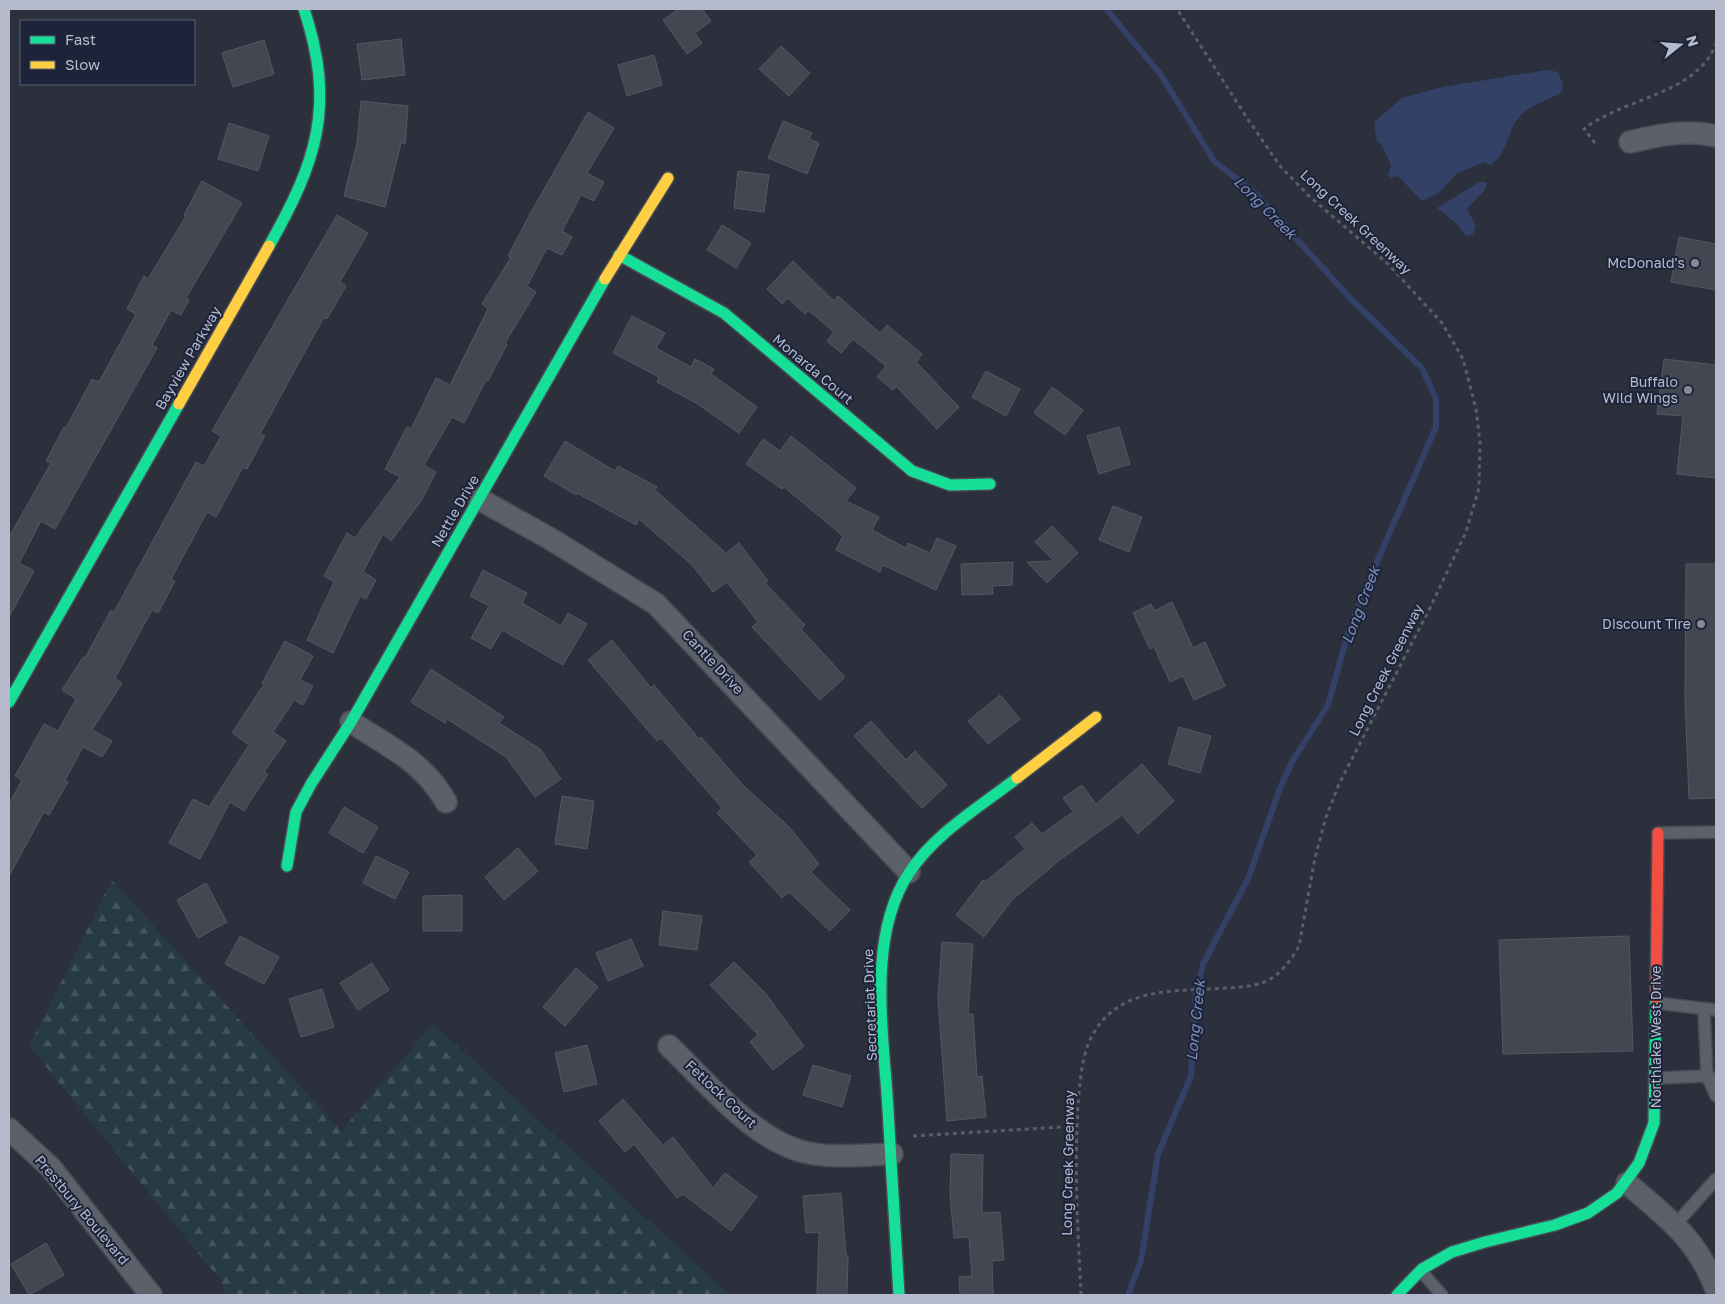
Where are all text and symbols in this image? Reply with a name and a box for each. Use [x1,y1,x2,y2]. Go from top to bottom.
legend [20,20,195,85]
north arrow [1655,20,1705,70]
text: Fast [65,30,96,48]
text: N [1683,33,1703,49]
text: Slow [65,55,100,73]
street label: Long Creek Greenway [1297,166,1416,278]
water label: Long Creek [1230,172,1302,244]
place label: McDonald's [1607,254,1685,271]
marker: McDonald's [1689,257,1701,269]
street label: Bayview Parkway [151,303,224,413]
street label: Monarda Court [770,330,857,407]
place label: Buffalo Wild Wings [1603,373,1678,406]
marker: Buffalo Wild Wings [1682,384,1694,396]
street label: Nettle Drive [427,472,482,550]
water label: Long Creek [1337,562,1385,646]
street label: Long Creek Greenway [1345,601,1426,739]
place label: Discount Tire [1602,615,1691,632]
marker: Discount Tire [1695,618,1707,630]
street label: Cantle Drive [679,626,748,697]
street label: Secretariat Drive [859,949,880,1061]
street label: Northlake West Drive [1647,966,1664,1108]
water label: Long Creek [1182,977,1209,1061]
street label: Fetlock Court [682,1056,761,1131]
street label: Long Creek Greenway [1058,1090,1077,1236]
street label: Prestbury Boulevard [32,1152,133,1268]

